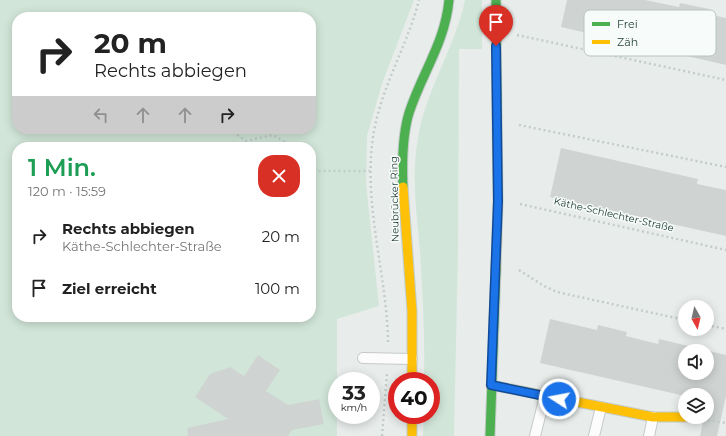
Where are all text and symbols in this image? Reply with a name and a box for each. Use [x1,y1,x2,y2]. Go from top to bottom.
pin [479,5,513,46]
legend [584,10,716,56]
icon: arrive [485,11,507,33]
text: Frei [617,17,638,31]
text: 20 m [94,26,167,60]
icon: right [28,28,80,80]
text: Zäh [617,35,638,49]
text: Rechts abbiegen [94,60,247,82]
icon: left [90,104,112,126]
icon: ahead [132,104,154,126]
icon: ahead [174,104,196,126]
icon: right [216,104,238,126]
text: 1 Min. [28,153,96,182]
button: close [258,155,300,197]
street label: Neubrücker Ring [387,156,402,242]
text: 120 m · 15:59 [28,183,106,199]
street label: Käthe-Schlechter-Straße [553,194,675,235]
text: Rechts abbiegen [62,219,195,238]
icon: right [28,225,50,247]
text: 20 m [262,227,300,246]
text: Käthe-Schlechter-Straße [62,238,222,254]
icon: arrive [28,277,50,299]
text: Ziel erreicht [62,279,157,298]
text: 100 m [255,279,300,298]
north arrow [678,300,714,336]
map controls [678,300,714,424]
button: sound [678,344,714,380]
speed limit sign: 40 [388,372,440,424]
position arrow [538,378,580,420]
text: 33 [342,381,366,405]
button: layers [678,388,714,424]
text: km/h [341,401,367,414]

